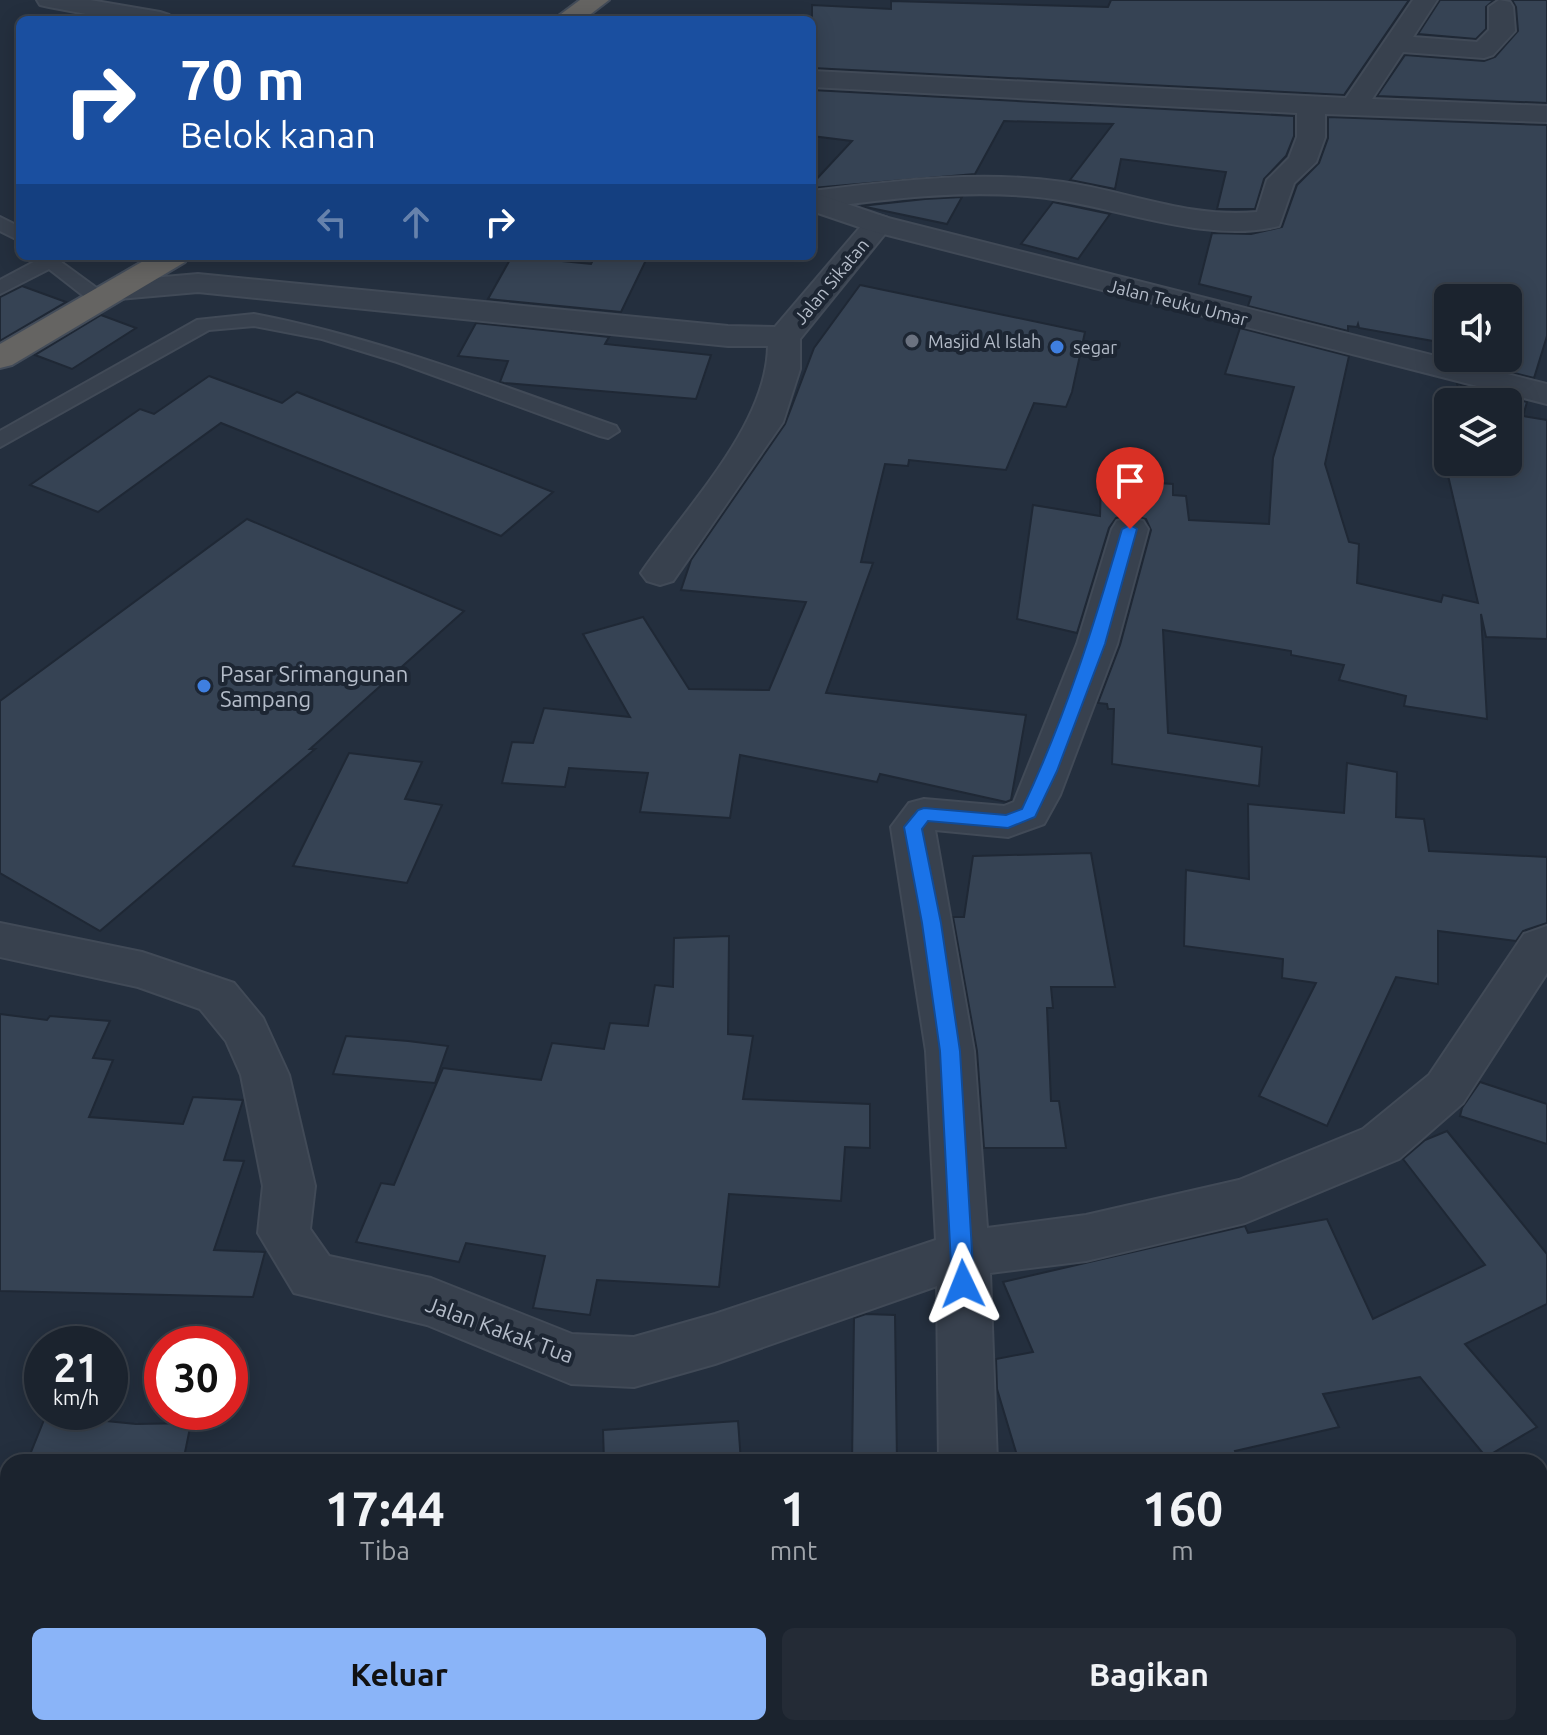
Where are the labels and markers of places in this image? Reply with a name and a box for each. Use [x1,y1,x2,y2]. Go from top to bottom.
place label: Masjid Al Islah [928,331,1041,351]
marker: Masjid Al Islah [903,332,921,350]
place label: segar [1073,337,1117,357]
marker: segar [1048,338,1066,356]
pin [1096,447,1164,529]
place label: Pasar Srimangunan Sampang [220,661,408,711]
marker: Pasar Srimangunan Sampang [195,677,213,695]

